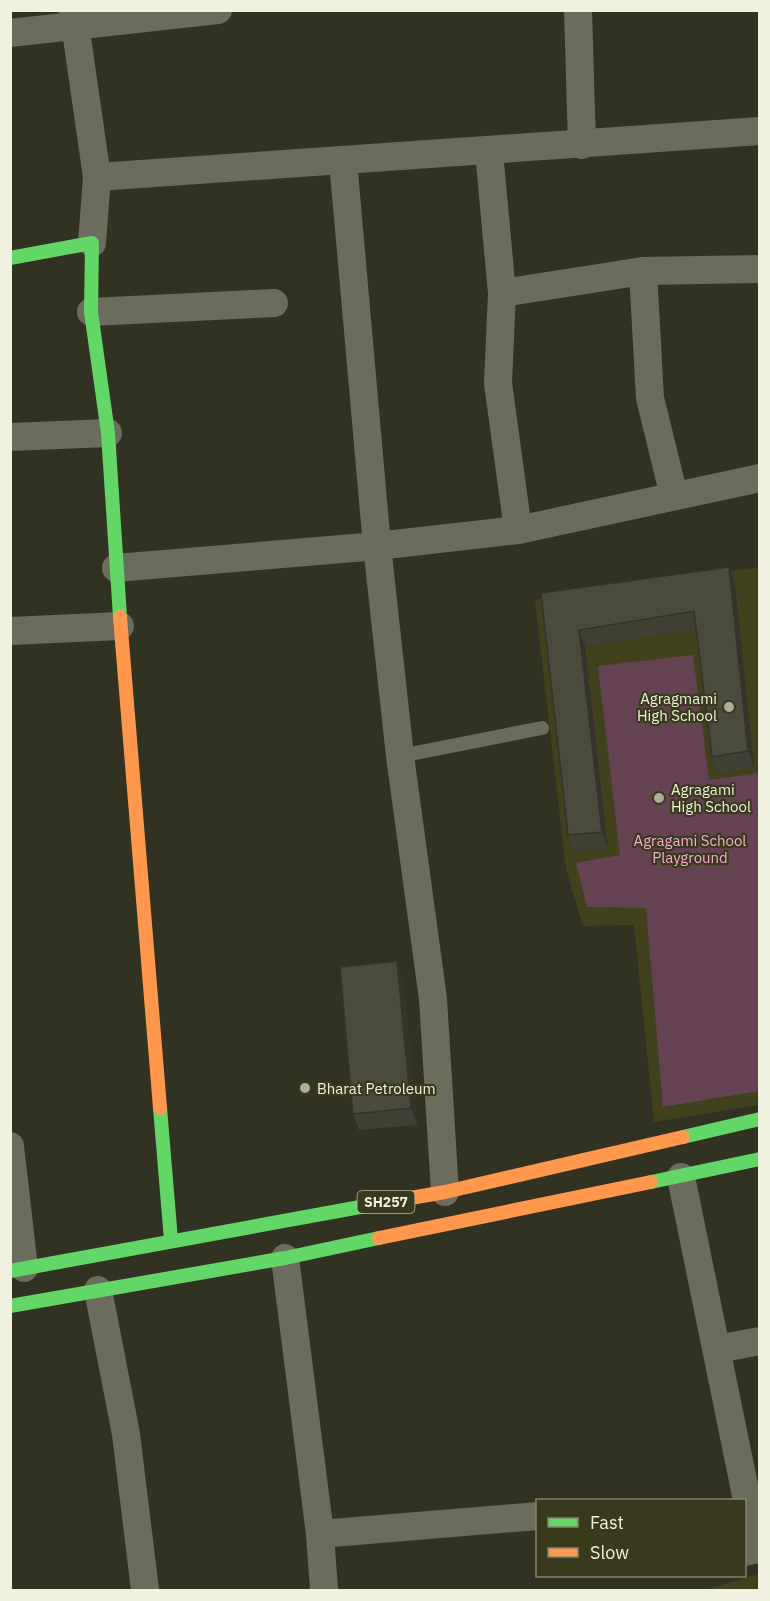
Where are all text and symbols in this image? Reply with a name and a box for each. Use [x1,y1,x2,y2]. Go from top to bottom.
place label: Agragmami High School [637,689,717,725]
marker: Agragmami High School [722,700,736,714]
place label: Agragami High School [671,780,751,816]
marker: Agragami High School [652,791,666,805]
park label: Agragami School Playground [634,831,746,867]
place label: Bharat Petroleum [317,1079,436,1098]
marker: Bharat Petroleum [298,1081,312,1095]
road number: SH257 [358,1191,414,1213]
legend [536,1499,746,1577]
text: Fast [590,1511,624,1534]
text: Slow [590,1541,629,1564]

